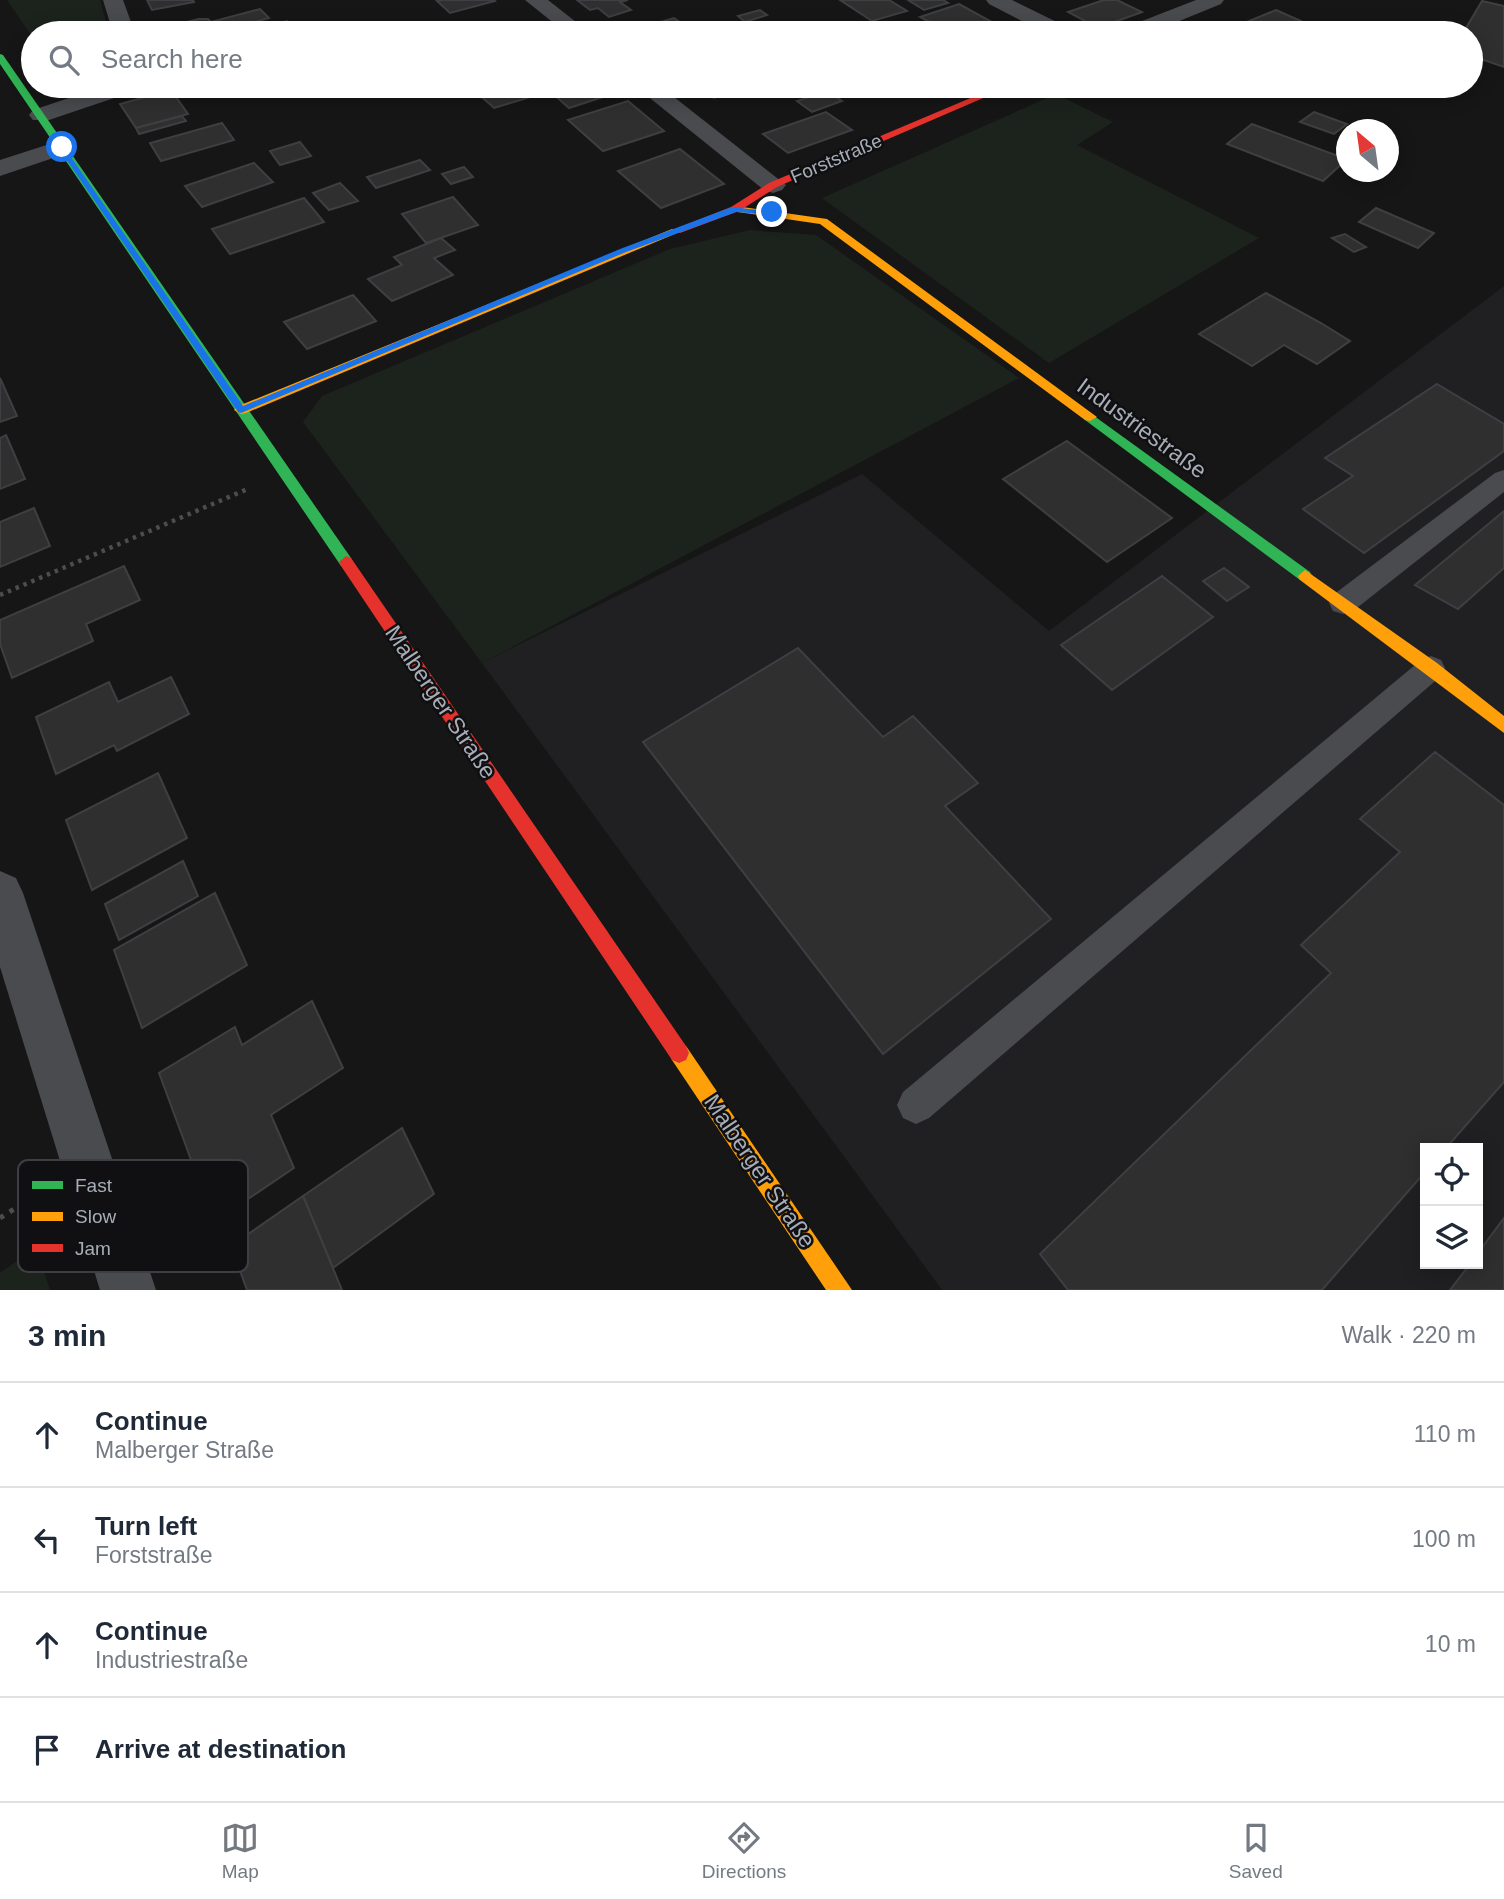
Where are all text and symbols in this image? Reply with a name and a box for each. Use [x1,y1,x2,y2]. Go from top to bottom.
search box [21,21,1483,98]
icon: search [45,41,83,79]
text: Search here [101,44,243,74]
north arrow [1336,119,1399,182]
street label: Forststraße [787,130,885,187]
route start [46,131,77,162]
route end [756,196,787,227]
street label: Industriestraße [1072,372,1212,484]
street label: Malberger Straße [380,621,502,783]
street label: Malberger Straße [699,1090,821,1252]
map controls [1420,1143,1483,1269]
button: locate [1420,1143,1483,1206]
legend [18,1160,248,1272]
text: Fast [75,1175,113,1196]
text: Slow [75,1206,116,1227]
button: layers [1420,1206,1483,1269]
text: Jam [75,1238,111,1259]
text: 3 min [28,1319,106,1352]
text: Walk · 220 m [1341,1322,1476,1348]
text: Continue [95,1406,208,1436]
icon: ahead [28,1416,66,1454]
text: 110 m [1414,1421,1476,1447]
text: Malberger Straße [95,1437,274,1463]
text: Turn left [95,1511,197,1541]
icon: left [28,1521,66,1559]
text: 100 m [1412,1526,1476,1552]
text: Forststraße [95,1542,213,1568]
text: Continue [95,1616,208,1646]
icon: ahead [28,1626,66,1664]
text: 10 m [1425,1631,1476,1657]
text: Industriestraße [95,1647,248,1673]
icon: arrive [28,1731,66,1769]
text: Arrive at destination [95,1734,346,1764]
tab: Map [221,1819,259,1883]
tab: Directions [702,1819,786,1883]
tab: Saved [1229,1819,1283,1883]

